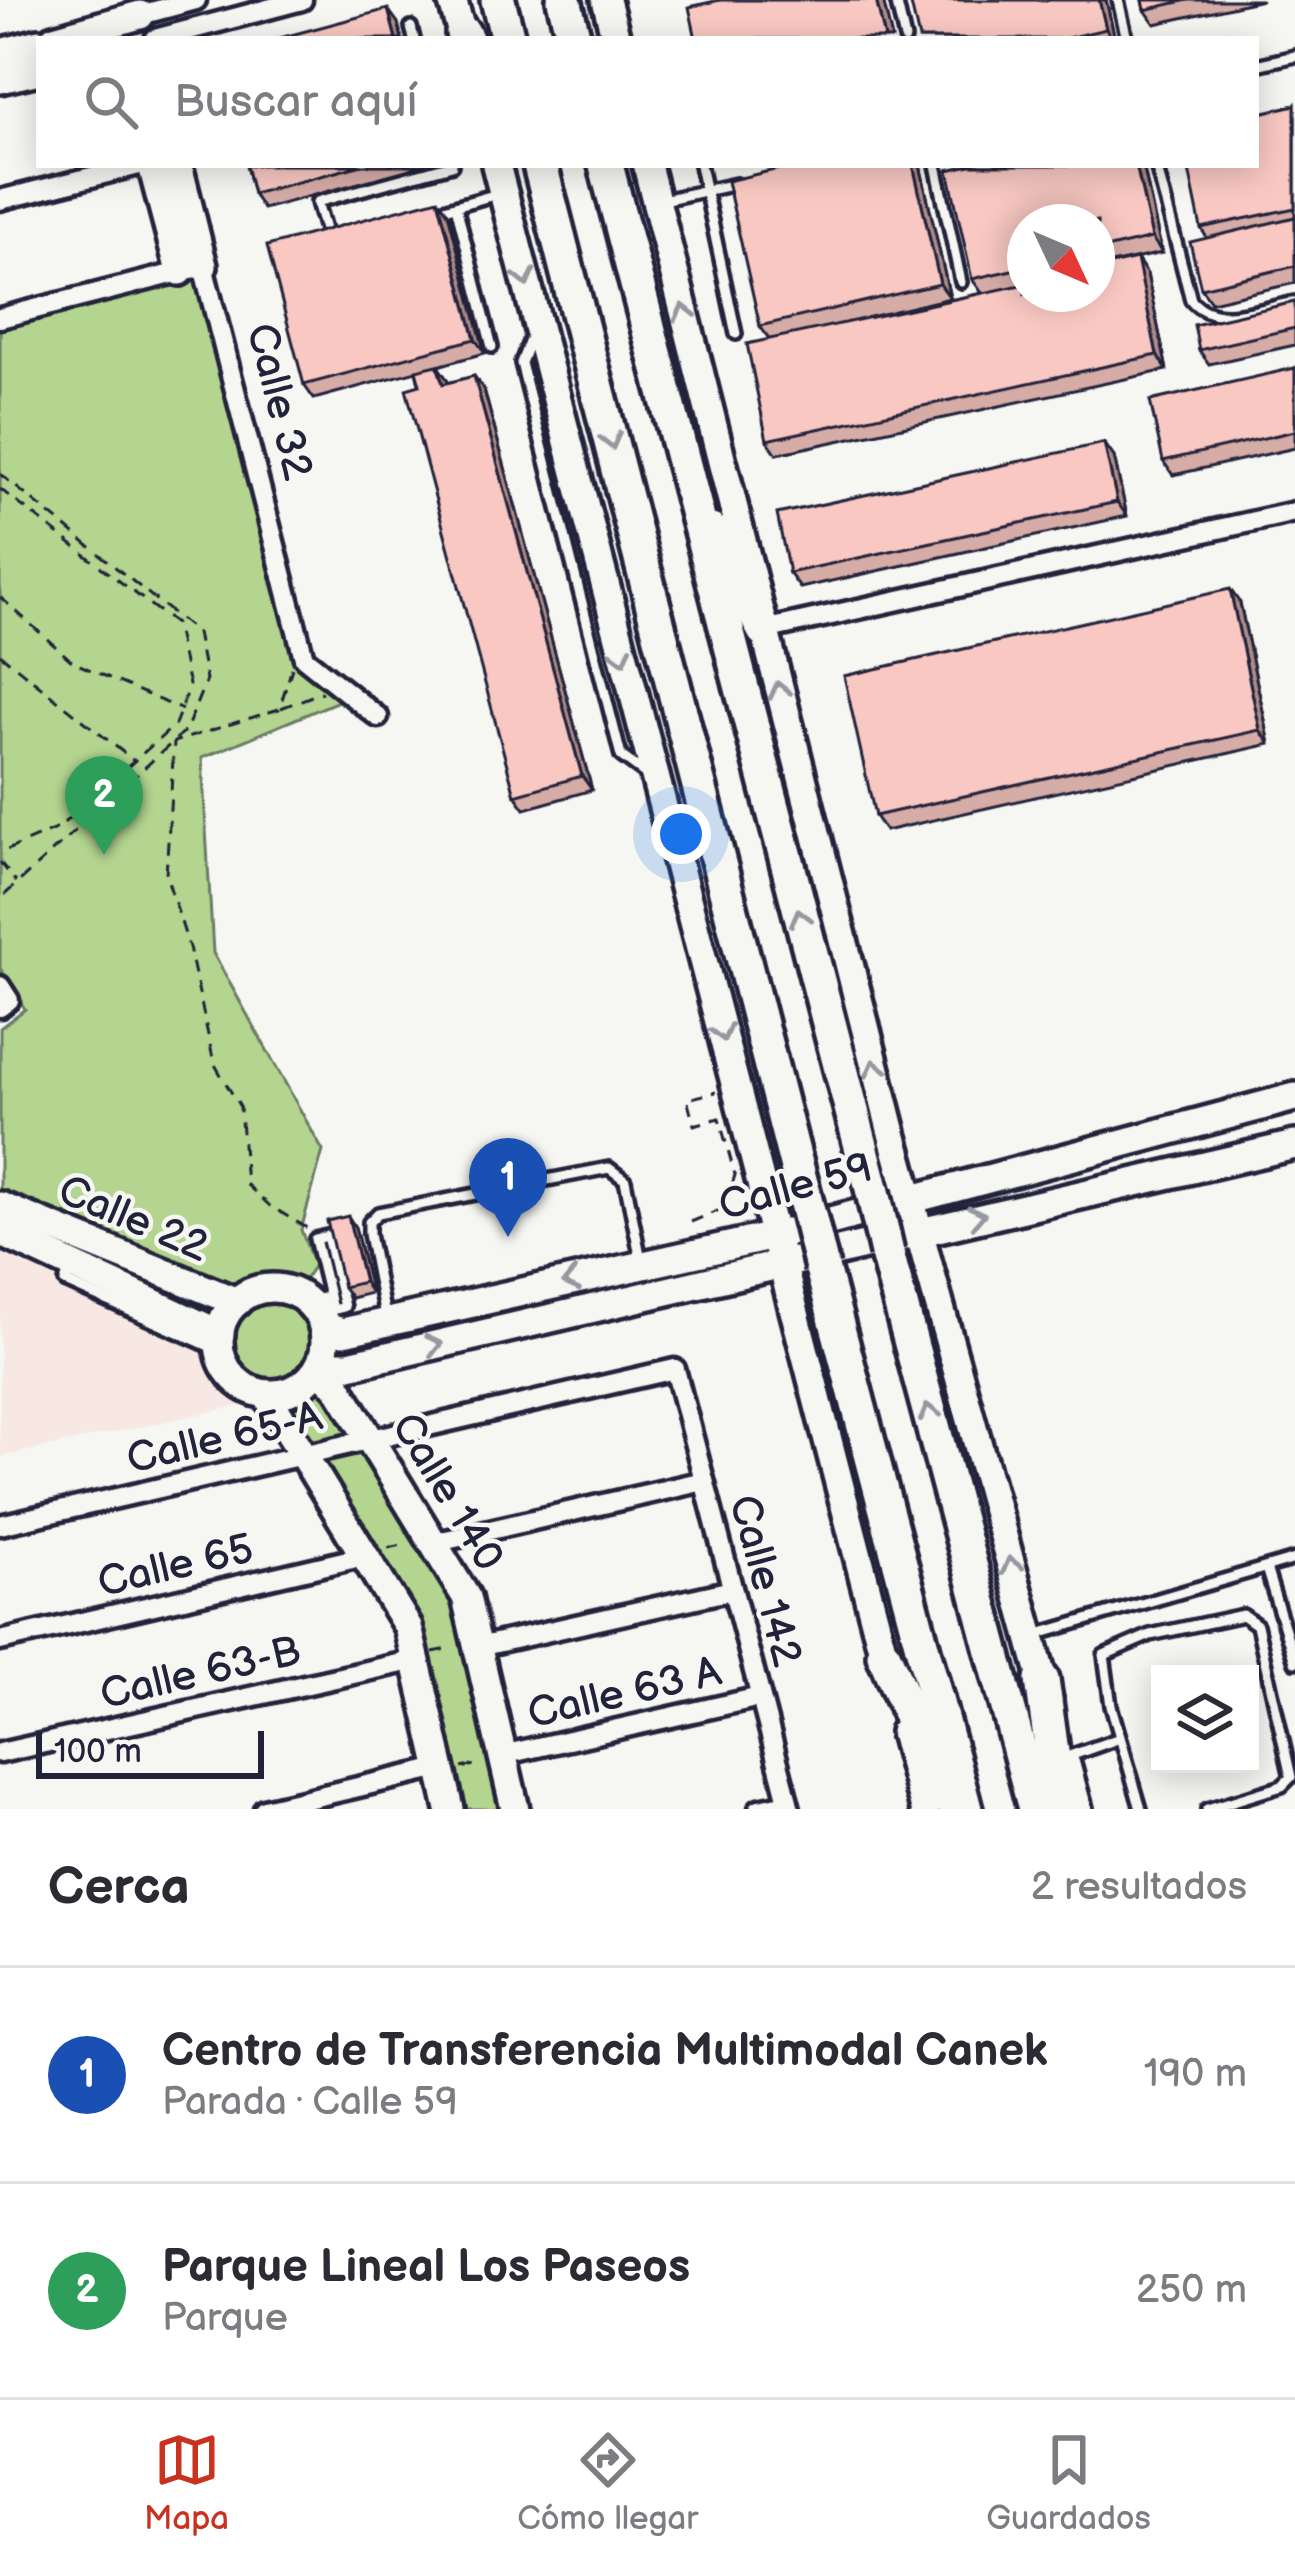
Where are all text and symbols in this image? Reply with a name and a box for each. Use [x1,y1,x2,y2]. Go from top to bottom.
search box [36,36,1259,168]
icon: search [78,69,144,135]
text: Buscar aquí [174,75,417,130]
north arrow [1007,204,1115,312]
one-way arrow [511,268,536,288]
one-way arrow [673,302,698,322]
street label: Calle 32 [235,318,323,485]
one-way arrow [597,430,622,451]
one-way arrow [608,645,633,666]
one-way arrow [768,680,793,700]
pin: 2 [65,756,143,855]
your location [651,804,711,864]
one-way arrow [789,907,814,927]
one-way arrow [707,1022,732,1043]
one-way arrow [865,1058,890,1078]
pin: 1 [469,1138,547,1237]
street label: Calle 59 [713,1143,878,1232]
street label: Calle 22 [50,1165,216,1274]
one-way arrow [967,1204,987,1229]
one-way arrow [562,1267,582,1292]
one-way arrow [424,1334,444,1359]
street label: Calle 65-A [122,1391,327,1486]
one-way arrow [919,1402,944,1423]
street label: Calle 140 [380,1404,514,1580]
street label: Calle 142 [717,1490,812,1672]
street label: Calle 65 [93,1524,258,1609]
one-way arrow [1001,1556,1026,1576]
street label: Calle 63-B [95,1626,306,1721]
street label: Calle 63 A [523,1646,727,1740]
map controls [1151,1665,1259,1773]
button: layers [1151,1665,1259,1773]
scale bar [36,1725,264,1778]
text: 100 m [54,1732,142,1772]
text: Cerca [48,1857,190,1918]
text: 2 resultados [1031,1864,1247,1911]
text: Centro de Transferencia Multimodal Canek [162,2024,1048,2079]
text: 1 [79,2051,95,2098]
text: 190 m [1144,2051,1247,2098]
text: Parada · Calle 59 [162,2079,458,2126]
text: Parque Lineal Los Paseos [162,2240,690,2295]
text: 2 [75,2267,99,2314]
text: 250 m [1136,2267,1247,2314]
text: Parque [162,2295,288,2342]
tab: Mapa [144,2427,229,2539]
tab: Cómo llegar [517,2427,698,2539]
tab: Guardados [986,2427,1151,2539]

